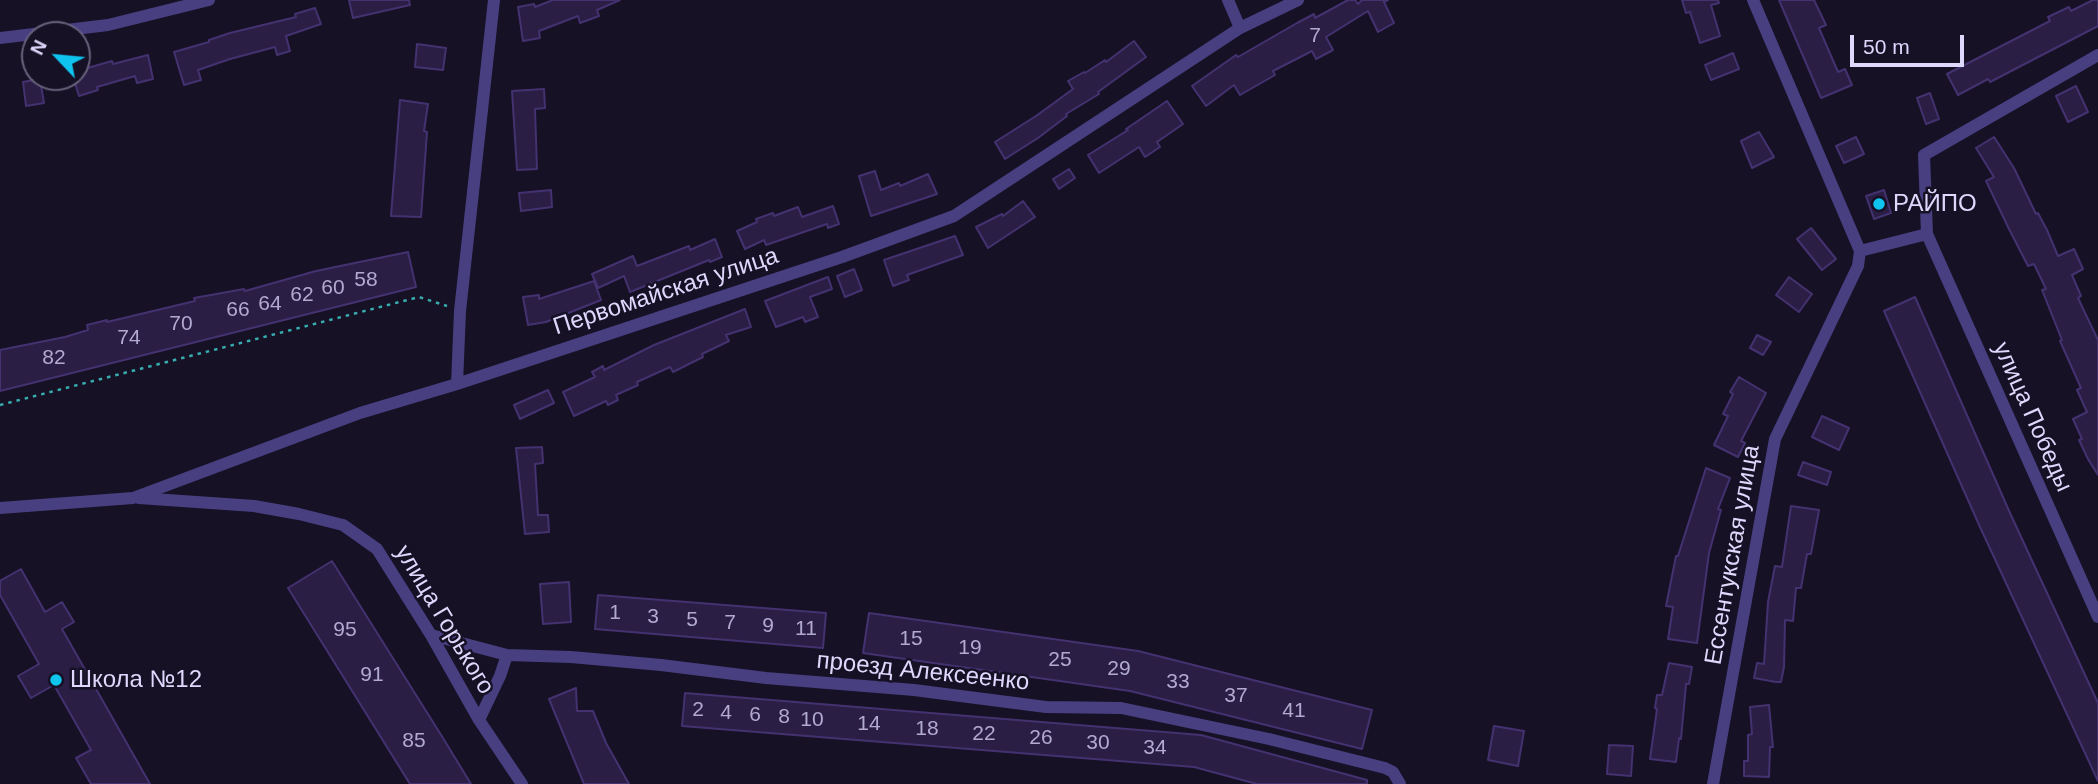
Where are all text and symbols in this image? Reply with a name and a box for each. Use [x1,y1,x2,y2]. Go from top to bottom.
north arrow [21,21,91,91]
scale bar [1853,21,1967,65]
house number: 7 [1309,23,1321,49]
text: 50 m [1863,35,1910,58]
text: N [26,37,51,58]
place label: РАЙПО [1893,190,1977,218]
marker: РАЙПО [1871,196,1887,212]
street label: Первомайская улица [550,242,782,342]
house number: 58 [354,267,378,293]
house number: 60 [321,275,345,301]
house number: 62 [290,282,314,308]
house number: 64 [258,291,282,317]
house number: 66 [226,297,250,323]
house number: 70 [169,311,193,337]
house number: 74 [117,325,141,351]
street label: улица Победы [1986,338,2078,496]
house number: 82 [42,345,66,371]
street label: Ессентукская улица [1700,443,1766,667]
street label: улица Горького [388,540,500,700]
house number: 1 [609,600,621,626]
house number: 3 [647,604,659,630]
house number: 5 [686,607,698,633]
house number: 7 [724,610,736,636]
house number: 9 [762,613,774,639]
house number: 11 [795,616,817,642]
house number: 95 [333,617,357,643]
house number: 15 [899,626,923,652]
house number: 19 [958,635,982,661]
street label: проезд Алексеенко [815,647,1031,697]
house number: 25 [1048,647,1072,673]
house number: 29 [1107,656,1131,682]
house number: 91 [360,662,384,688]
place label: Школа №12 [70,666,202,694]
house number: 33 [1166,669,1190,695]
marker: Школа №12 [48,672,64,688]
house number: 37 [1224,683,1248,709]
house number: 2 [692,697,704,723]
house number: 41 [1282,698,1306,724]
house number: 4 [720,700,732,726]
house number: 6 [749,702,761,728]
house number: 8 [778,704,790,730]
house number: 10 [800,707,824,733]
house number: 14 [857,711,881,737]
house number: 18 [915,716,939,742]
house number: 22 [972,721,996,747]
house number: 26 [1029,725,1053,751]
house number: 85 [402,728,426,754]
house number: 30 [1086,730,1110,756]
house number: 34 [1143,735,1167,761]

